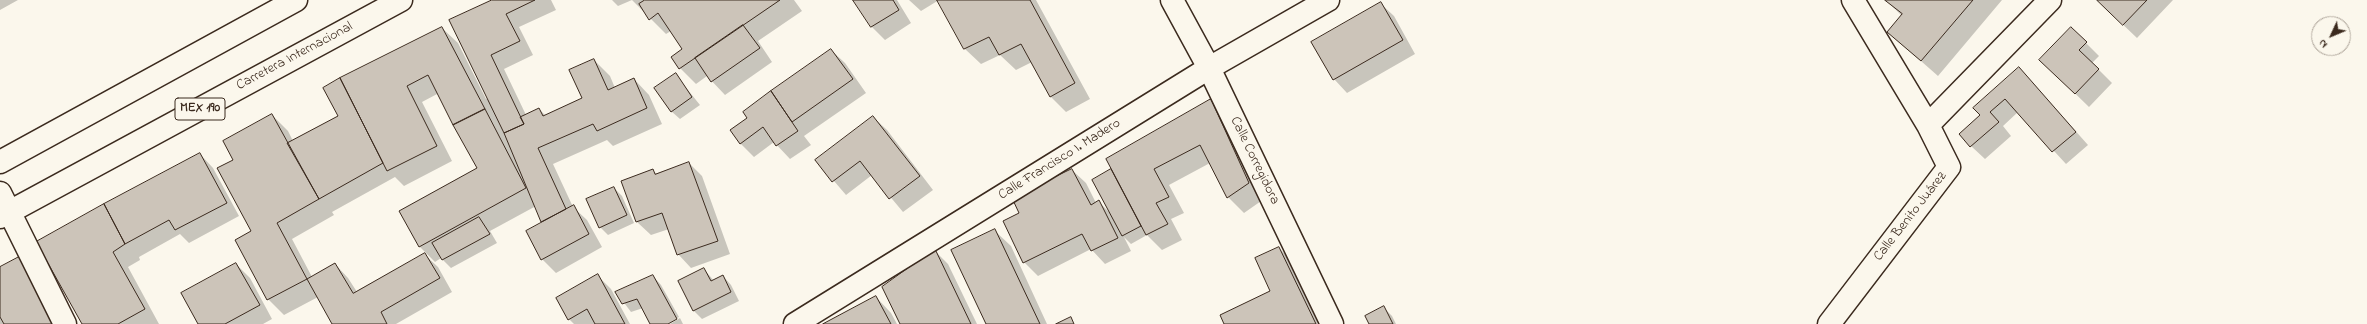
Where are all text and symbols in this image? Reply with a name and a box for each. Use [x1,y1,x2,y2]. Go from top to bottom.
north arrow [2311,16,2351,56]
street label: Carretera Internacional [234,19,356,95]
text: N [2315,35,2331,52]
road number: MEX 190 [175,98,225,120]
street label: Calle Corregidora [1226,114,1282,208]
street label: Calle Francisco I. Madero [996,116,1124,204]
street label: Calle Benito Juárez [1871,169,1951,265]

